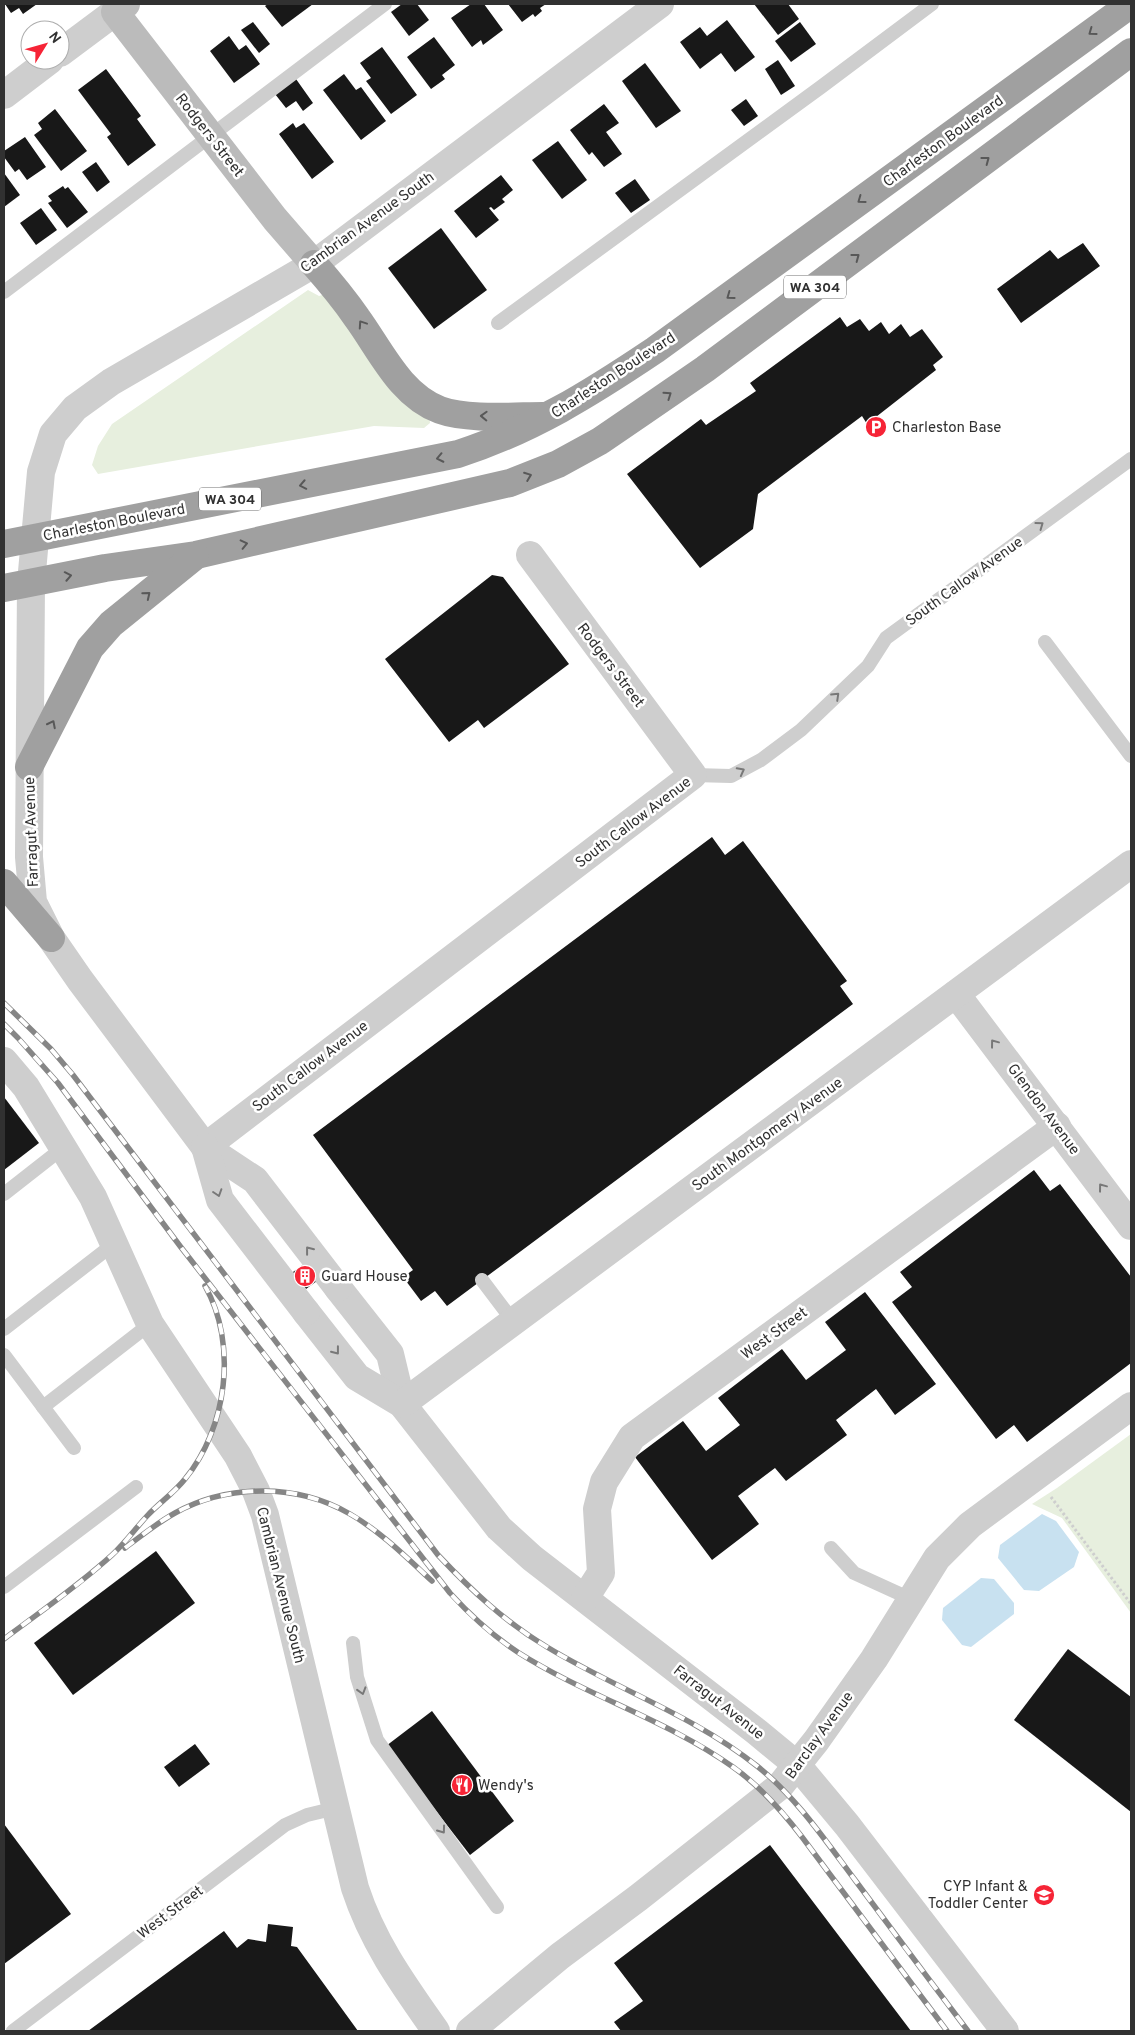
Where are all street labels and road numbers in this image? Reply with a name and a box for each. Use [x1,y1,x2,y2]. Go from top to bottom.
street label: Rodgers Street [170,90,247,181]
street label: Charleston Boulevard [880,92,1008,192]
street label: Cambrian Avenue South [297,168,439,278]
road number: WA 304 [784,276,846,298]
street label: Charleston Boulevard [548,329,680,424]
road number: WA 304 [199,488,261,510]
street label: Charleston Boulevard [42,500,187,547]
street label: South Callow Avenue [903,533,1027,631]
street label: Rodgers Street [572,620,648,712]
street label: South Callow Avenue [572,773,696,873]
street label: Farragut Avenue [21,776,44,887]
street label: South Callow Avenue [249,1017,373,1117]
street label: Glendon Avenue [1002,1061,1083,1159]
street label: South Montgomery Avenue [689,1074,847,1196]
street label: West Street [738,1304,812,1365]
street label: Cambrian Avenue South [251,1505,308,1666]
street label: Farragut Avenue [669,1662,767,1745]
street label: Barclay Avenue [782,1688,858,1783]
street label: West Street [134,1882,208,1944]

